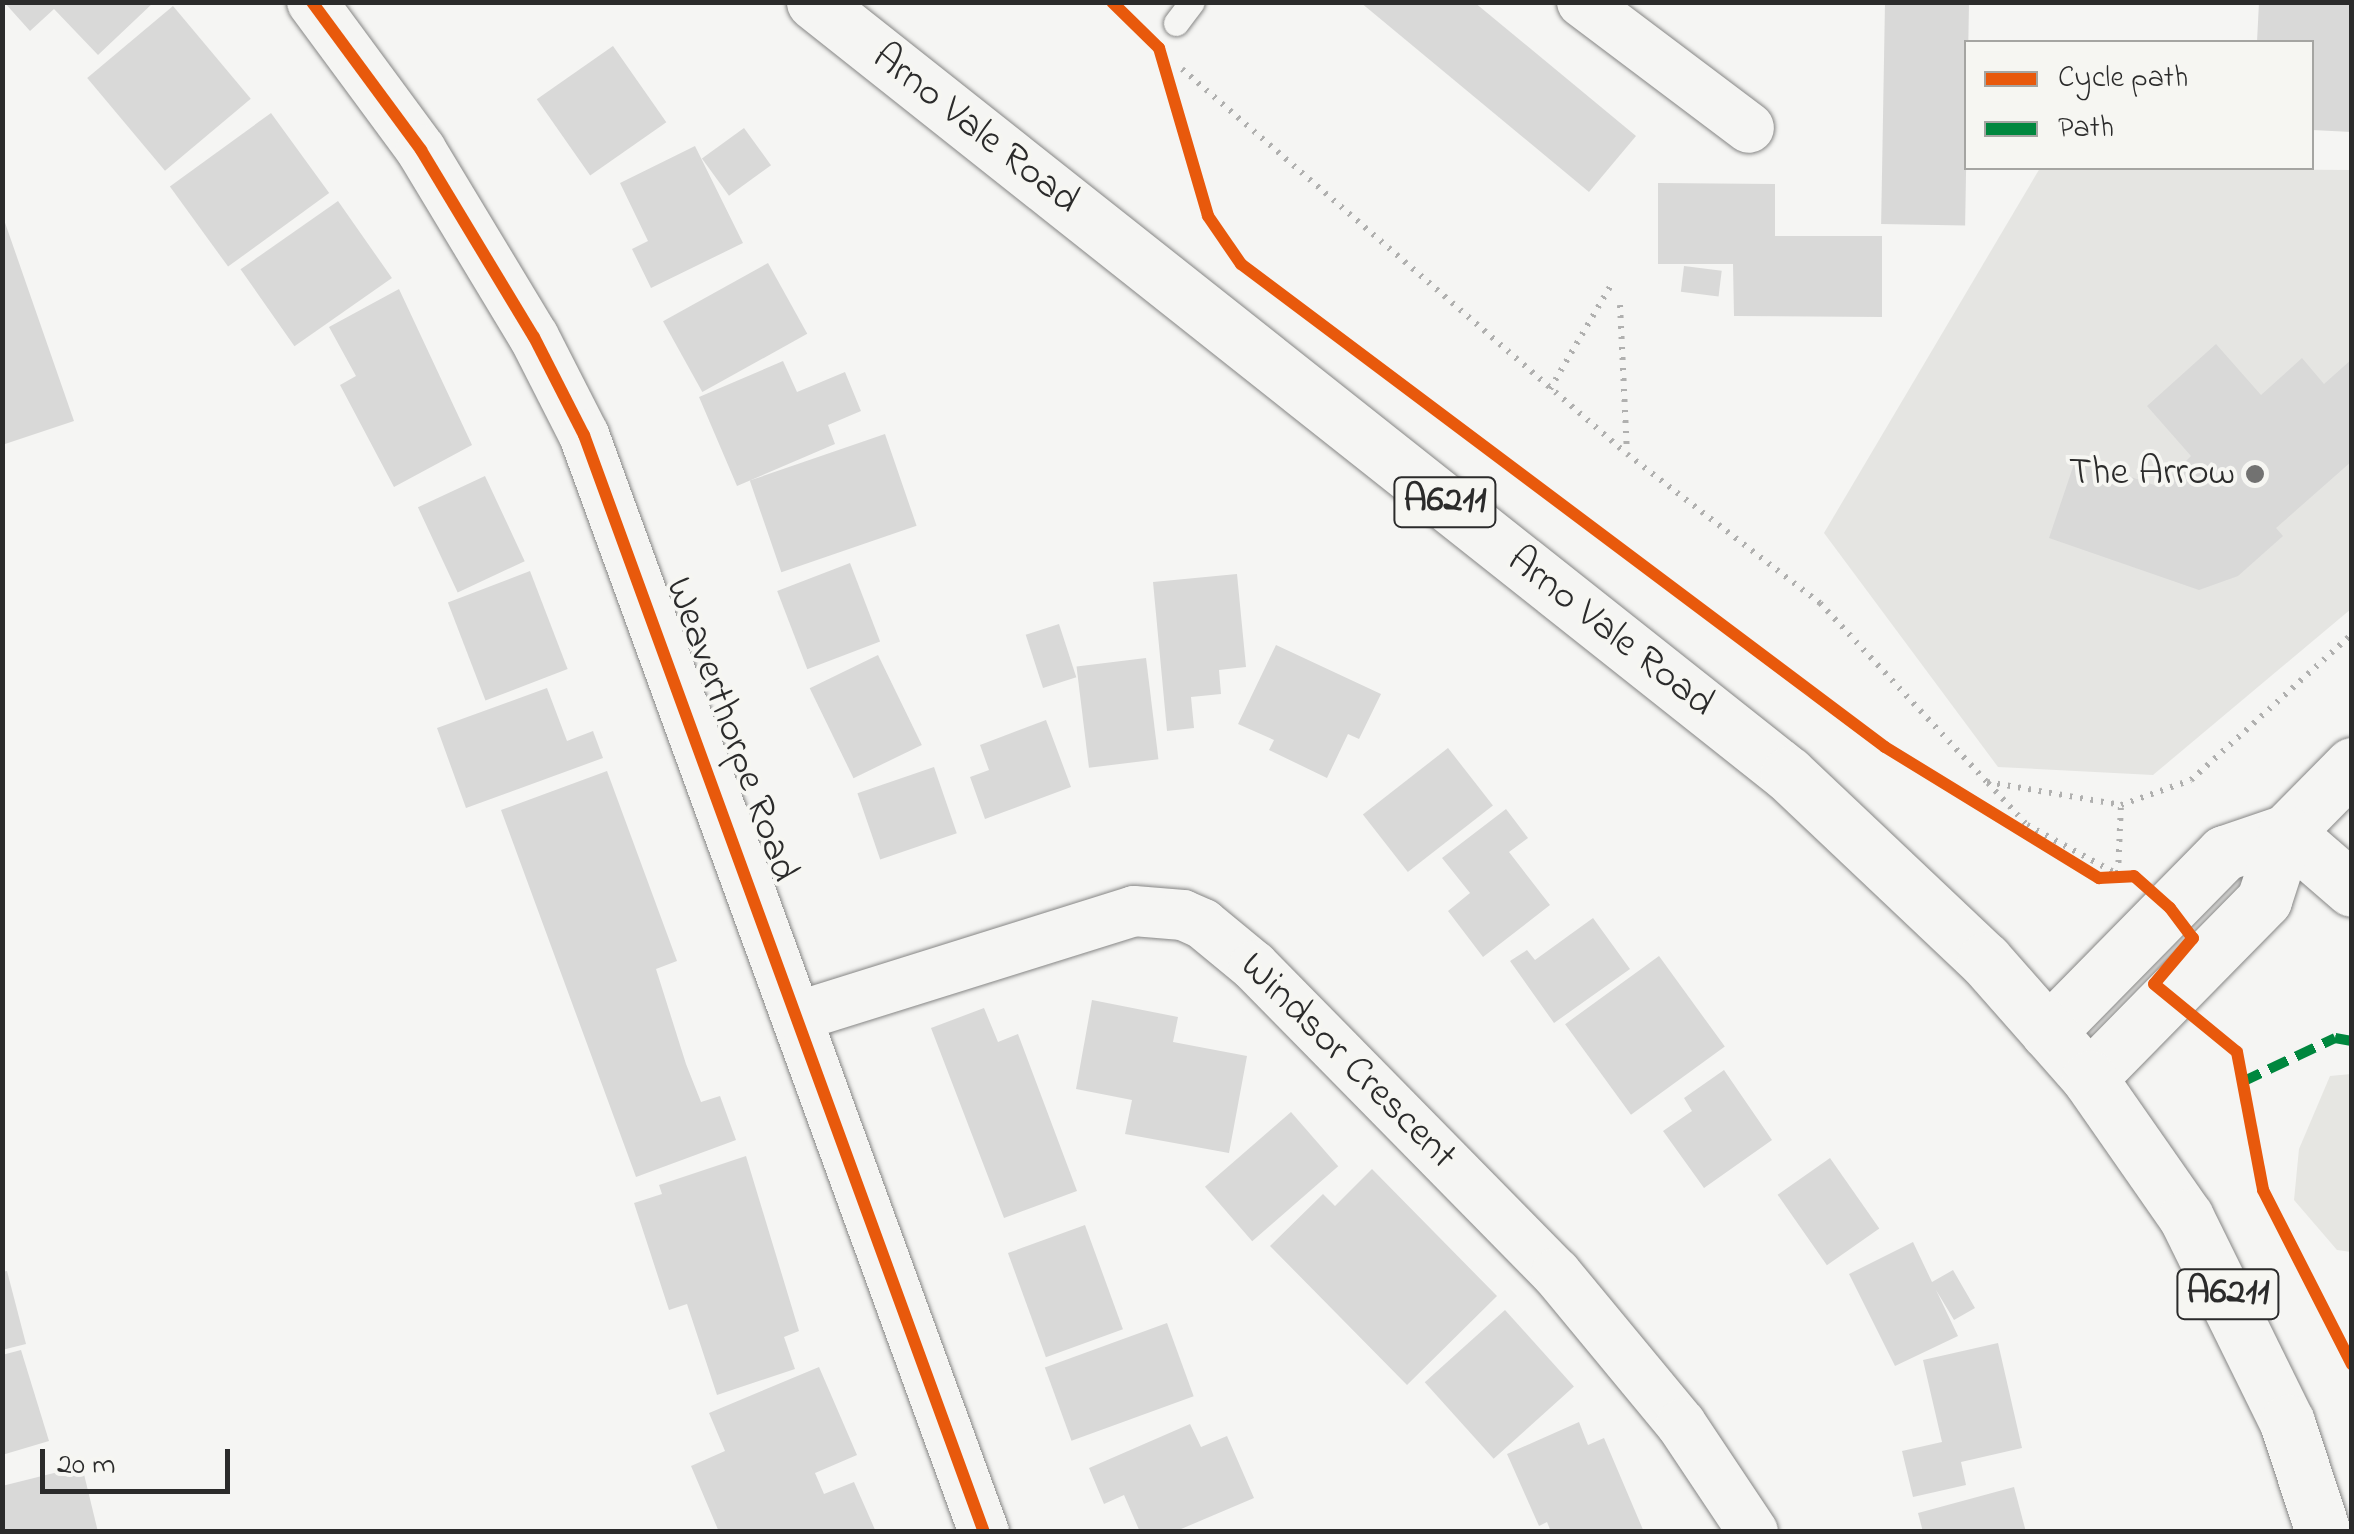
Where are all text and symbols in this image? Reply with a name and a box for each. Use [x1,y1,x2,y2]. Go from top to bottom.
street label: Arno Vale Road [862,34,1088,226]
legend [1964,40,2314,170]
text: Cycle path [2058,57,2188,101]
text: Path [2058,107,2114,151]
place label: The Arrow [2069,450,2235,498]
marker: The Arrow [2244,463,2266,485]
road number: A6211 [1392,469,1498,535]
street label: Arno Vale Road [1497,537,1723,729]
street label: Weaverthorpe Road [653,572,807,888]
street label: Windsor Crescent [1228,943,1466,1181]
road number: A6211 [2176,1261,2280,1327]
scale bar [45,1429,235,1491]
text: 20 m [57,1444,116,1488]

